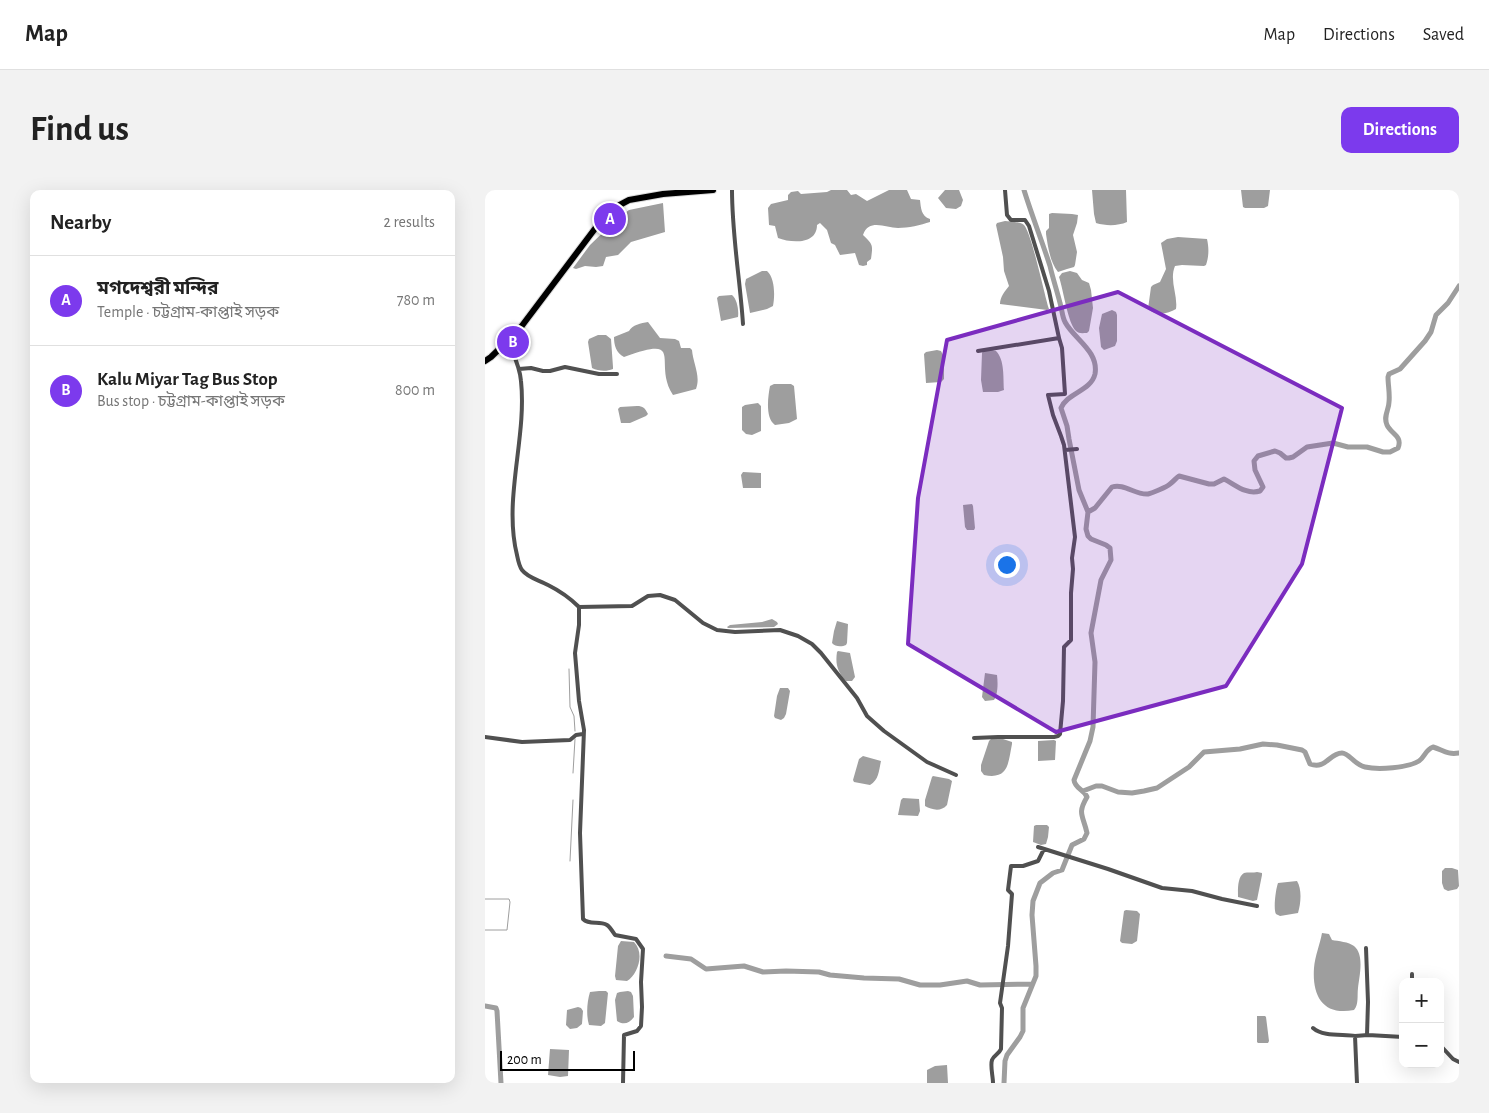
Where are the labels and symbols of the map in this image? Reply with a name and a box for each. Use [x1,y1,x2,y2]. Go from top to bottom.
pin: A [594,200,626,238]
pin: B [497,323,529,361]
your location [994,552,1020,578]
scale bar [500,1048,635,1071]

